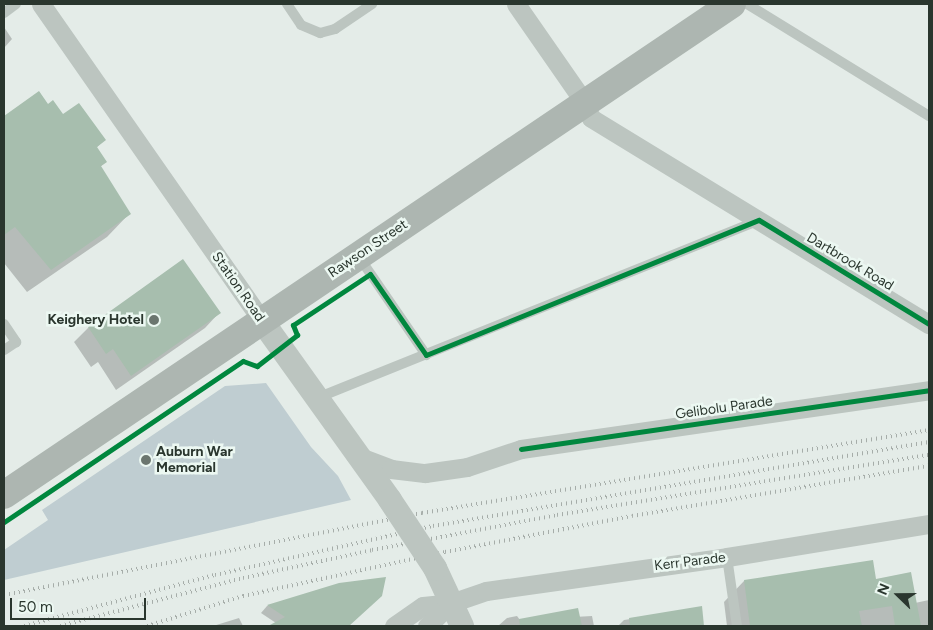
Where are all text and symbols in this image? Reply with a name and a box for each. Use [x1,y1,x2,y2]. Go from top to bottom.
street label: Rawson Street [325,216,411,282]
street label: Dartbrook Road [803,229,897,295]
street label: Station Road [208,249,268,325]
place label: Keighery Hotel [47,312,144,328]
marker: Keighery Hotel [148,314,160,326]
street label: Gelibolu Parade [674,393,774,423]
place label: Auburn War Memorial [156,444,233,477]
marker: Auburn War Memorial [140,454,152,466]
street label: Kerr Parade [653,549,727,575]
north arrow [873,570,923,620]
text: N [874,581,894,597]
scale bar [12,588,149,620]
text: 50 m [18,598,53,616]

